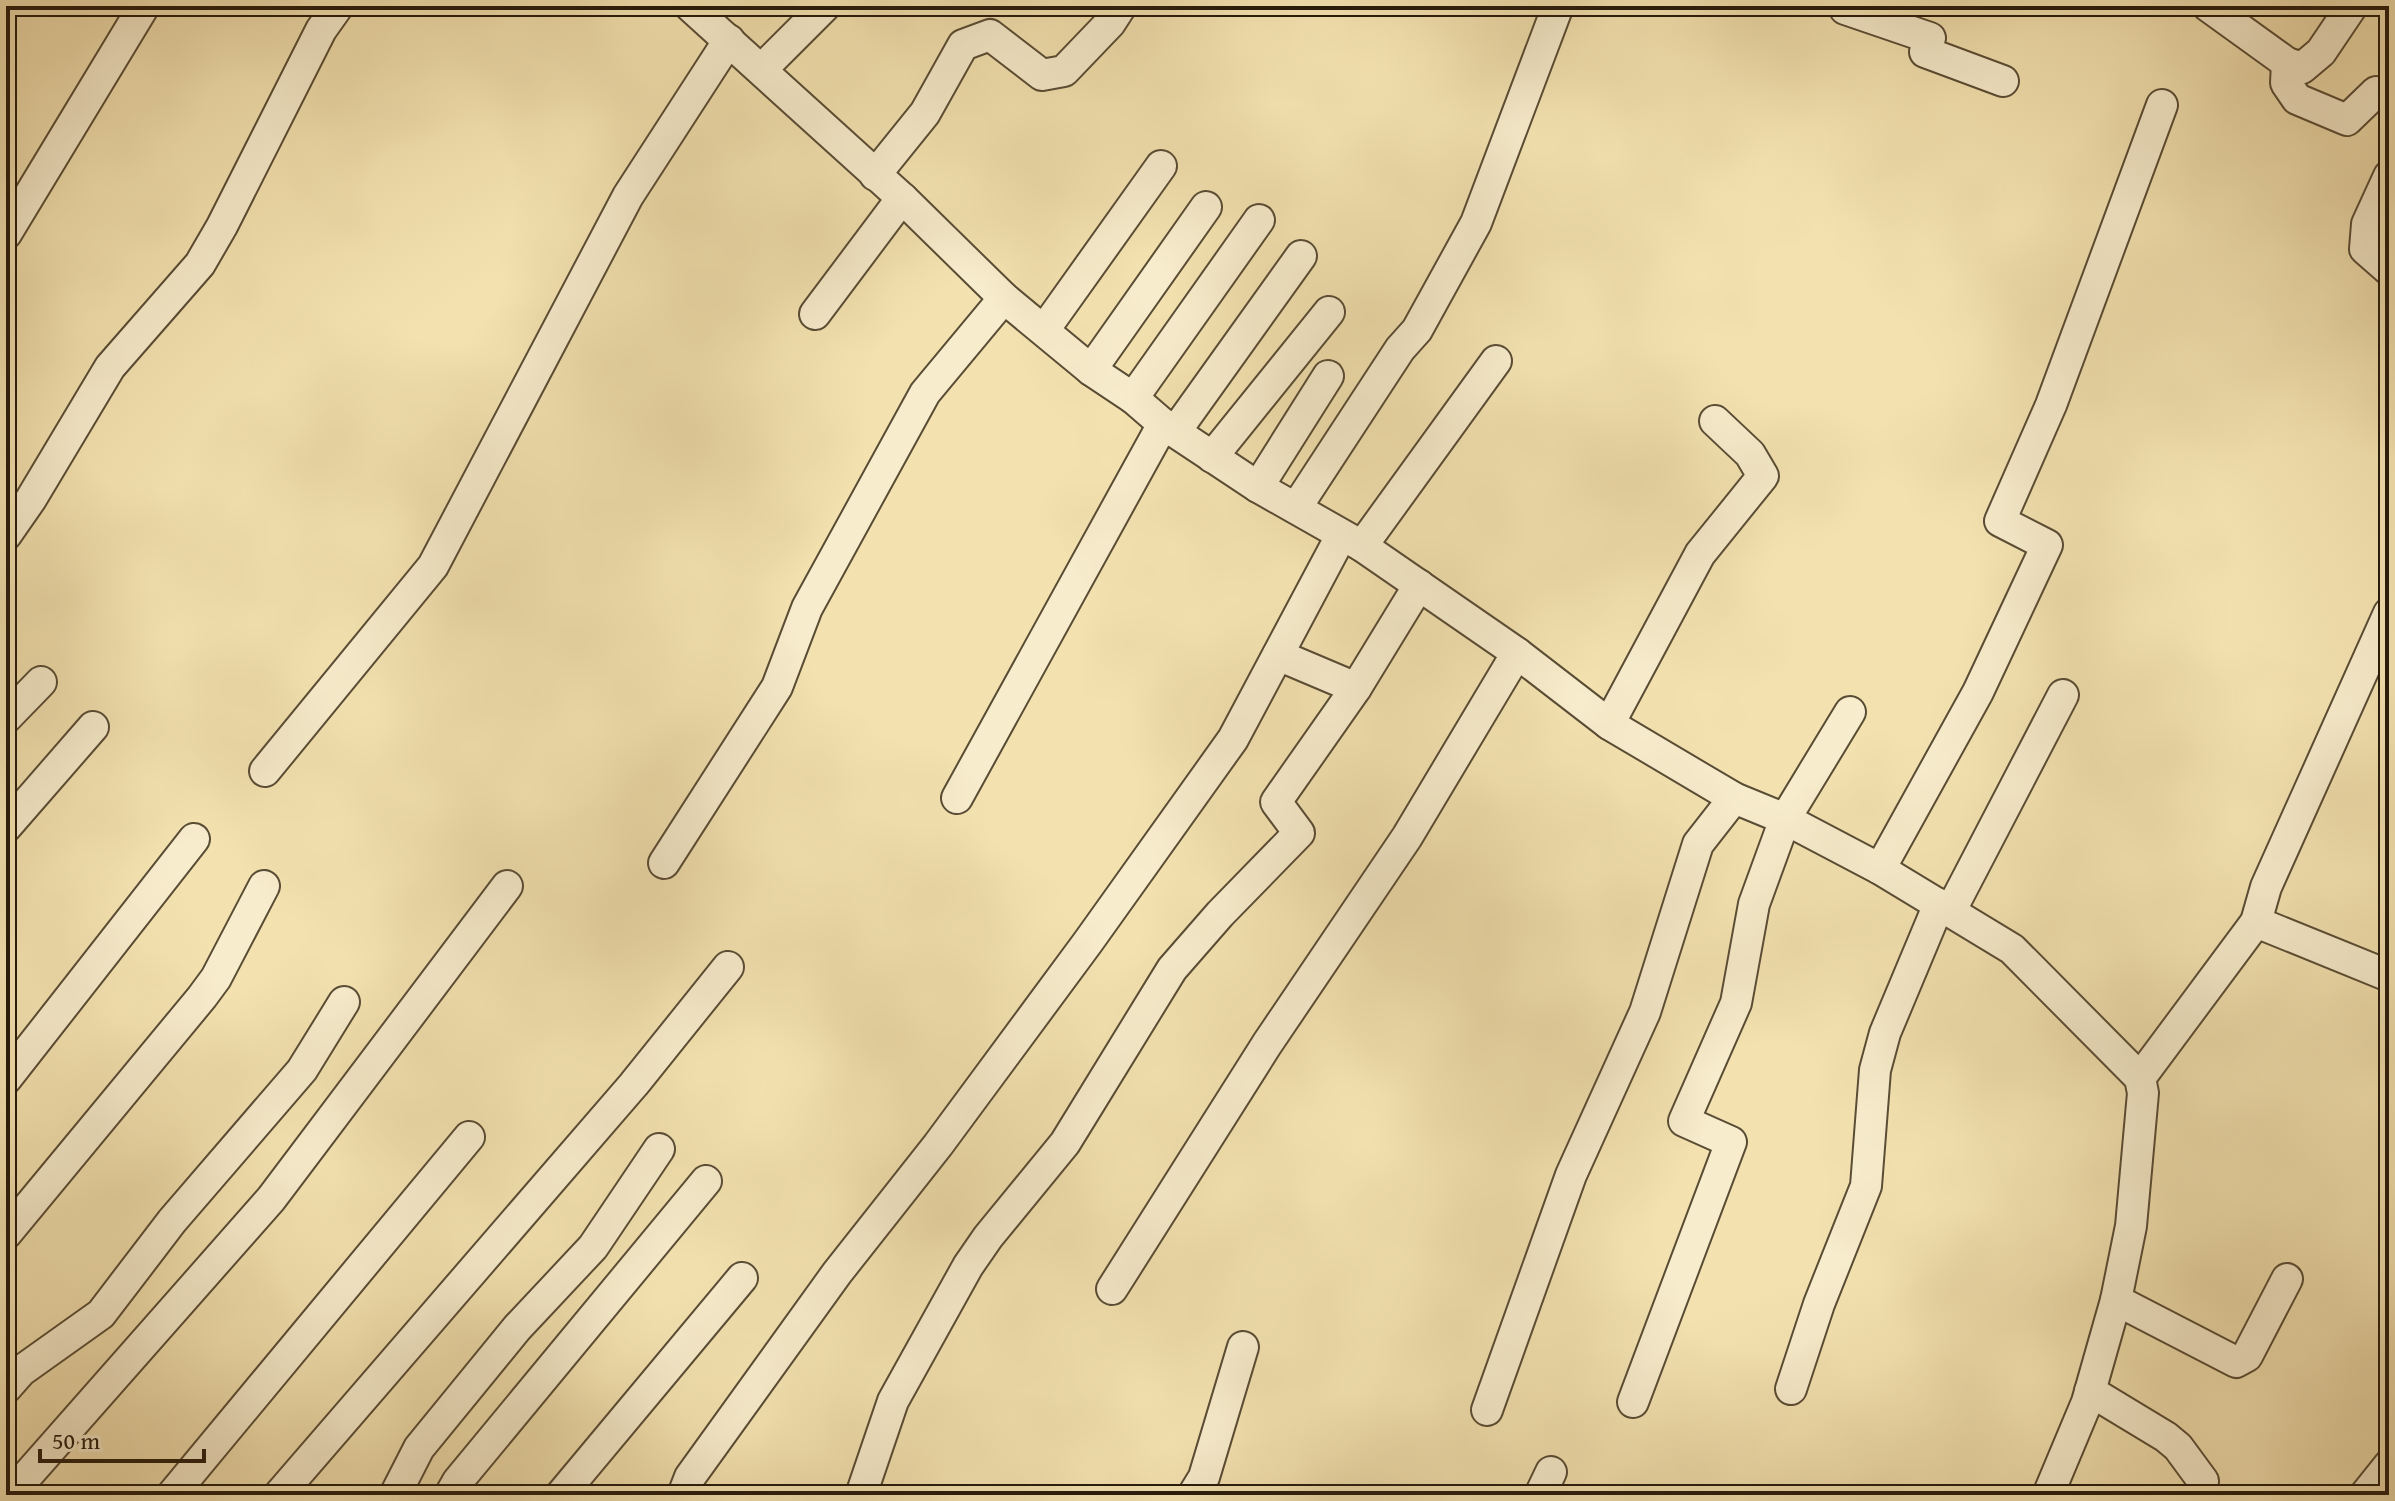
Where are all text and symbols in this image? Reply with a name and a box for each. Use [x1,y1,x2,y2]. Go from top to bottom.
scale bar [40,1413,204,1463]
text: 50 m [52,1423,100,1458]

